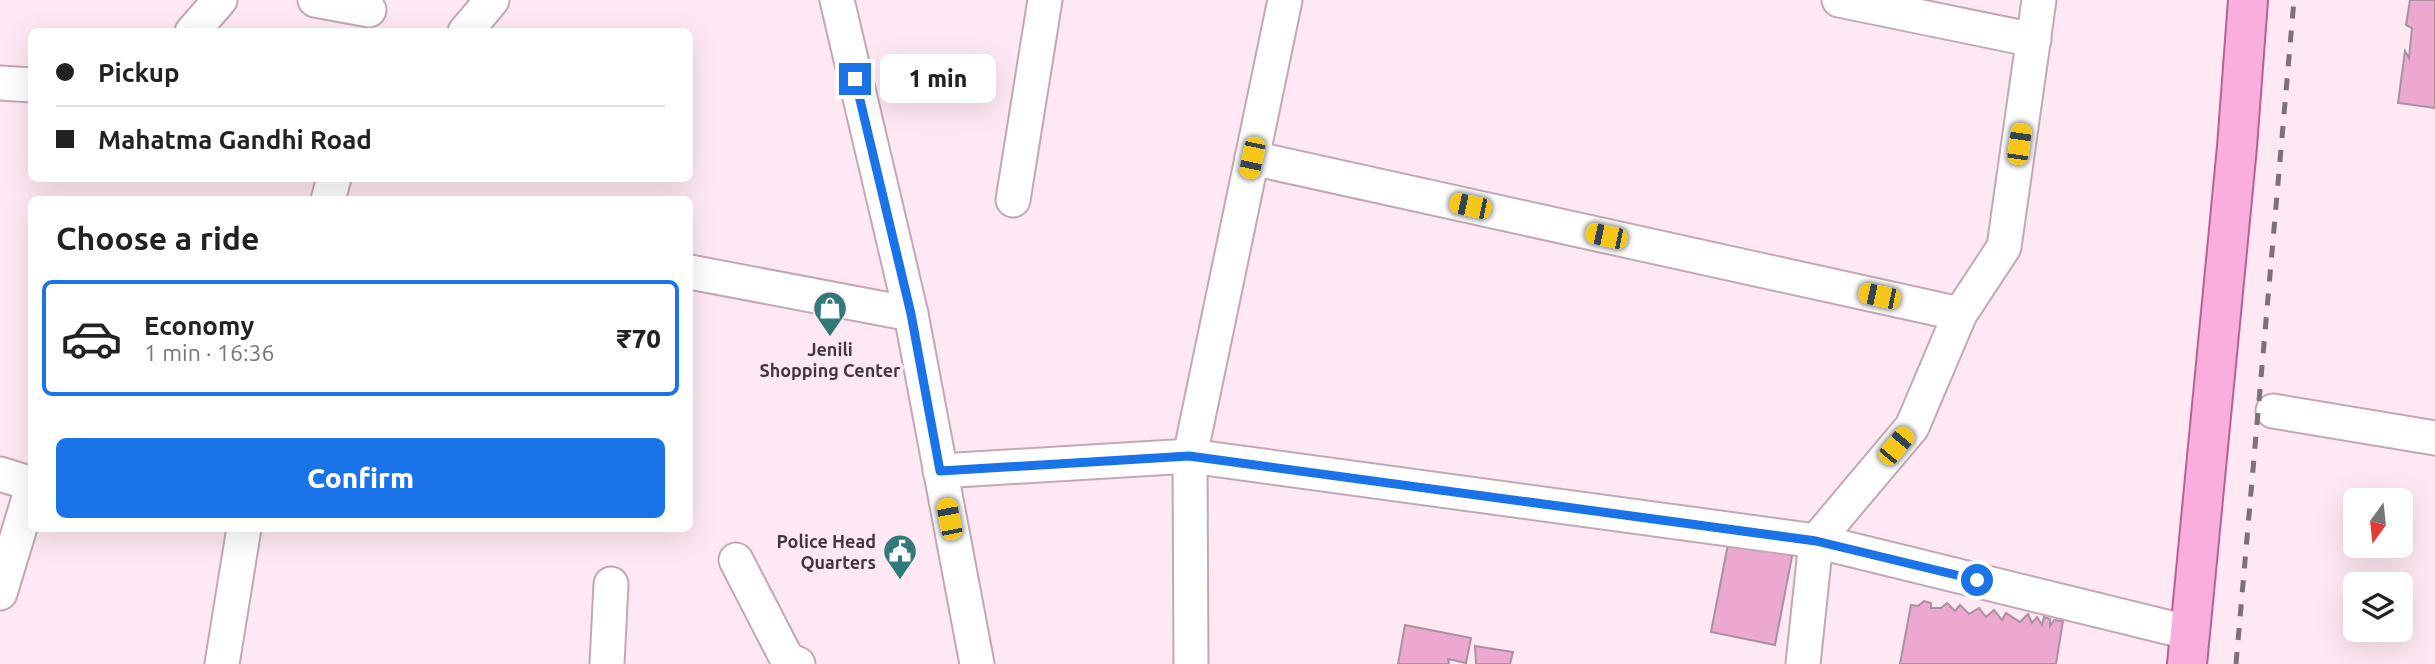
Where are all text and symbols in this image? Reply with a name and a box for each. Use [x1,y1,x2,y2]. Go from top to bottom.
callout: 1 min [880,55,995,104]
text: Pickup [98,58,180,87]
route end [839,63,871,95]
text: 1 min [909,66,967,91]
car [2006,122,2033,166]
text: Mahatma Gandhi Road [98,125,372,154]
car [1238,135,1267,181]
car [1448,191,1493,221]
text: Choose a ride [56,220,259,256]
car [1584,221,1629,251]
car [1857,281,1902,311]
shop icon: Jenili Shopping Center [811,289,849,338]
icon: car [60,307,123,370]
text: Economy [144,311,254,340]
text: ₹70 [617,324,661,353]
place label: Jenili Shopping Center [759,339,901,380]
text: 1 min · 16:36 [144,340,275,365]
car [1875,423,1918,469]
button: Confirm [56,438,665,518]
north arrow [2343,488,2413,558]
map controls [2343,488,2413,642]
car [935,496,964,542]
place label: Police Head Quarters [776,531,876,572]
public building icon: Police Head Quarters [881,532,919,581]
route start [1961,564,1993,596]
button: layers [2343,572,2413,642]

